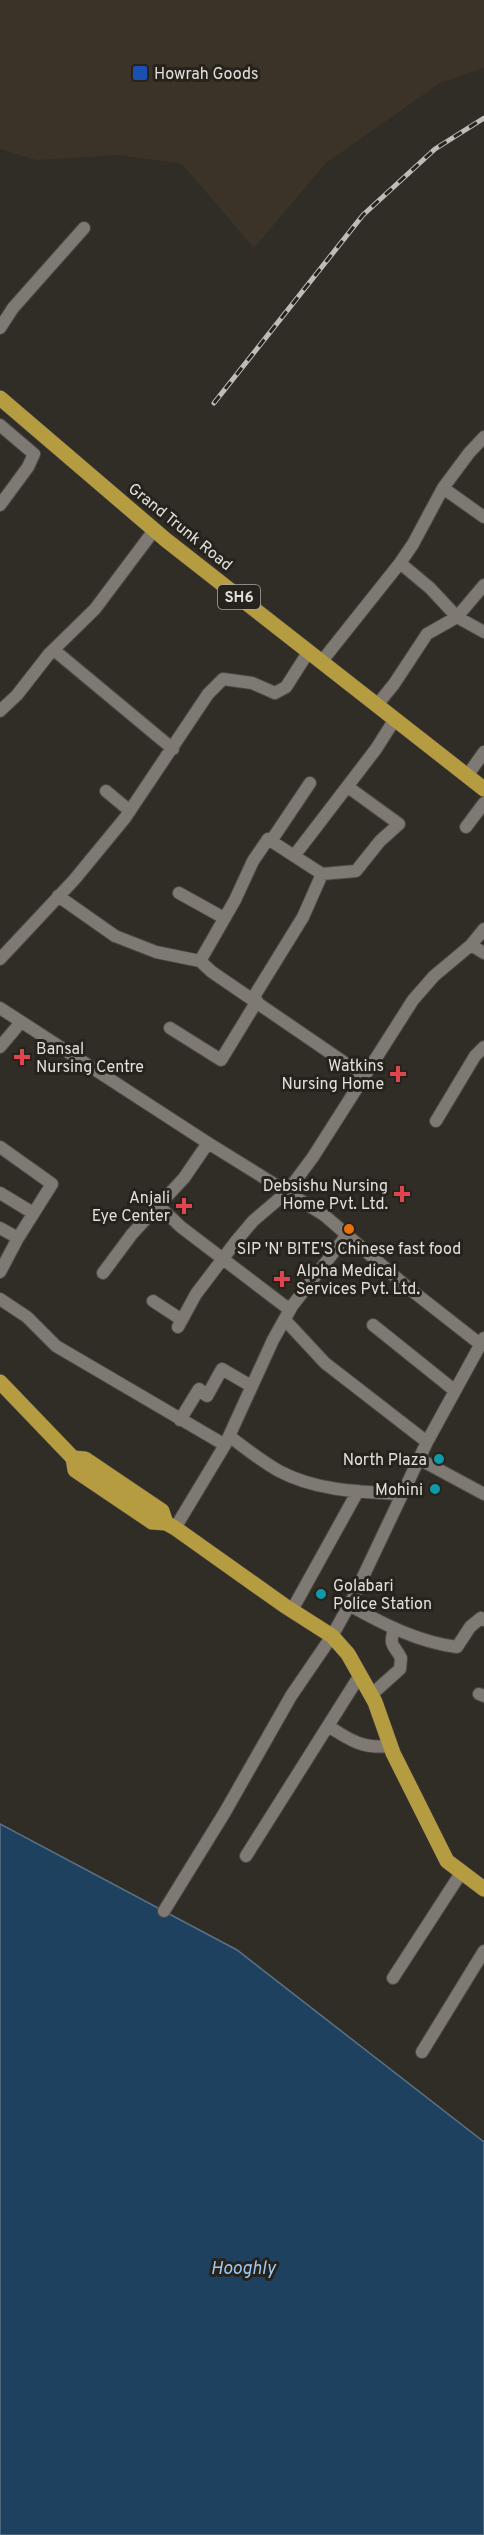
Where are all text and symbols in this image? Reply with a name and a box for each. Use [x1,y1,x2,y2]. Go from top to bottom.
marker: Howrah Goods [131,64,149,82]
place label: Howrah Goods [154,65,258,85]
street label: Grand Trunk Road [124,479,236,576]
road number: SH6 [218,585,260,609]
place label: Bansal Nursing Centre [36,1040,144,1078]
marker: Bansal Nursing Centre [13,1048,31,1066]
place label: Watkins Nursing Home [281,1057,384,1095]
marker: Watkins Nursing Home [389,1065,407,1083]
place label: Debsishu Nursing Home Pvt. Ltd. [263,1177,388,1215]
marker: Debsishu Nursing Home Pvt. Ltd. [393,1185,411,1203]
place label: Anjali Eye Center [92,1189,170,1227]
marker: Anjali Eye Center [175,1197,193,1215]
marker: SIP 'N' BITE'S Chinese fast food [342,1222,356,1236]
place label: SIP 'N' BITE'S Chinese fast food [237,1240,461,1260]
place label: Alpha Medical Services Pvt. Ltd. [296,1262,420,1300]
marker: Alpha Medical Services Pvt. Ltd. [273,1270,291,1288]
place label: North Plaza [343,1451,427,1471]
marker: North Plaza [432,1452,446,1466]
place label: Mohini [375,1481,423,1501]
marker: Mohini [428,1482,442,1496]
place label: Golabari Police Station [333,1577,432,1615]
marker: Golabari Police Station [314,1587,328,1601]
water label: Hooghly [211,2258,277,2281]

